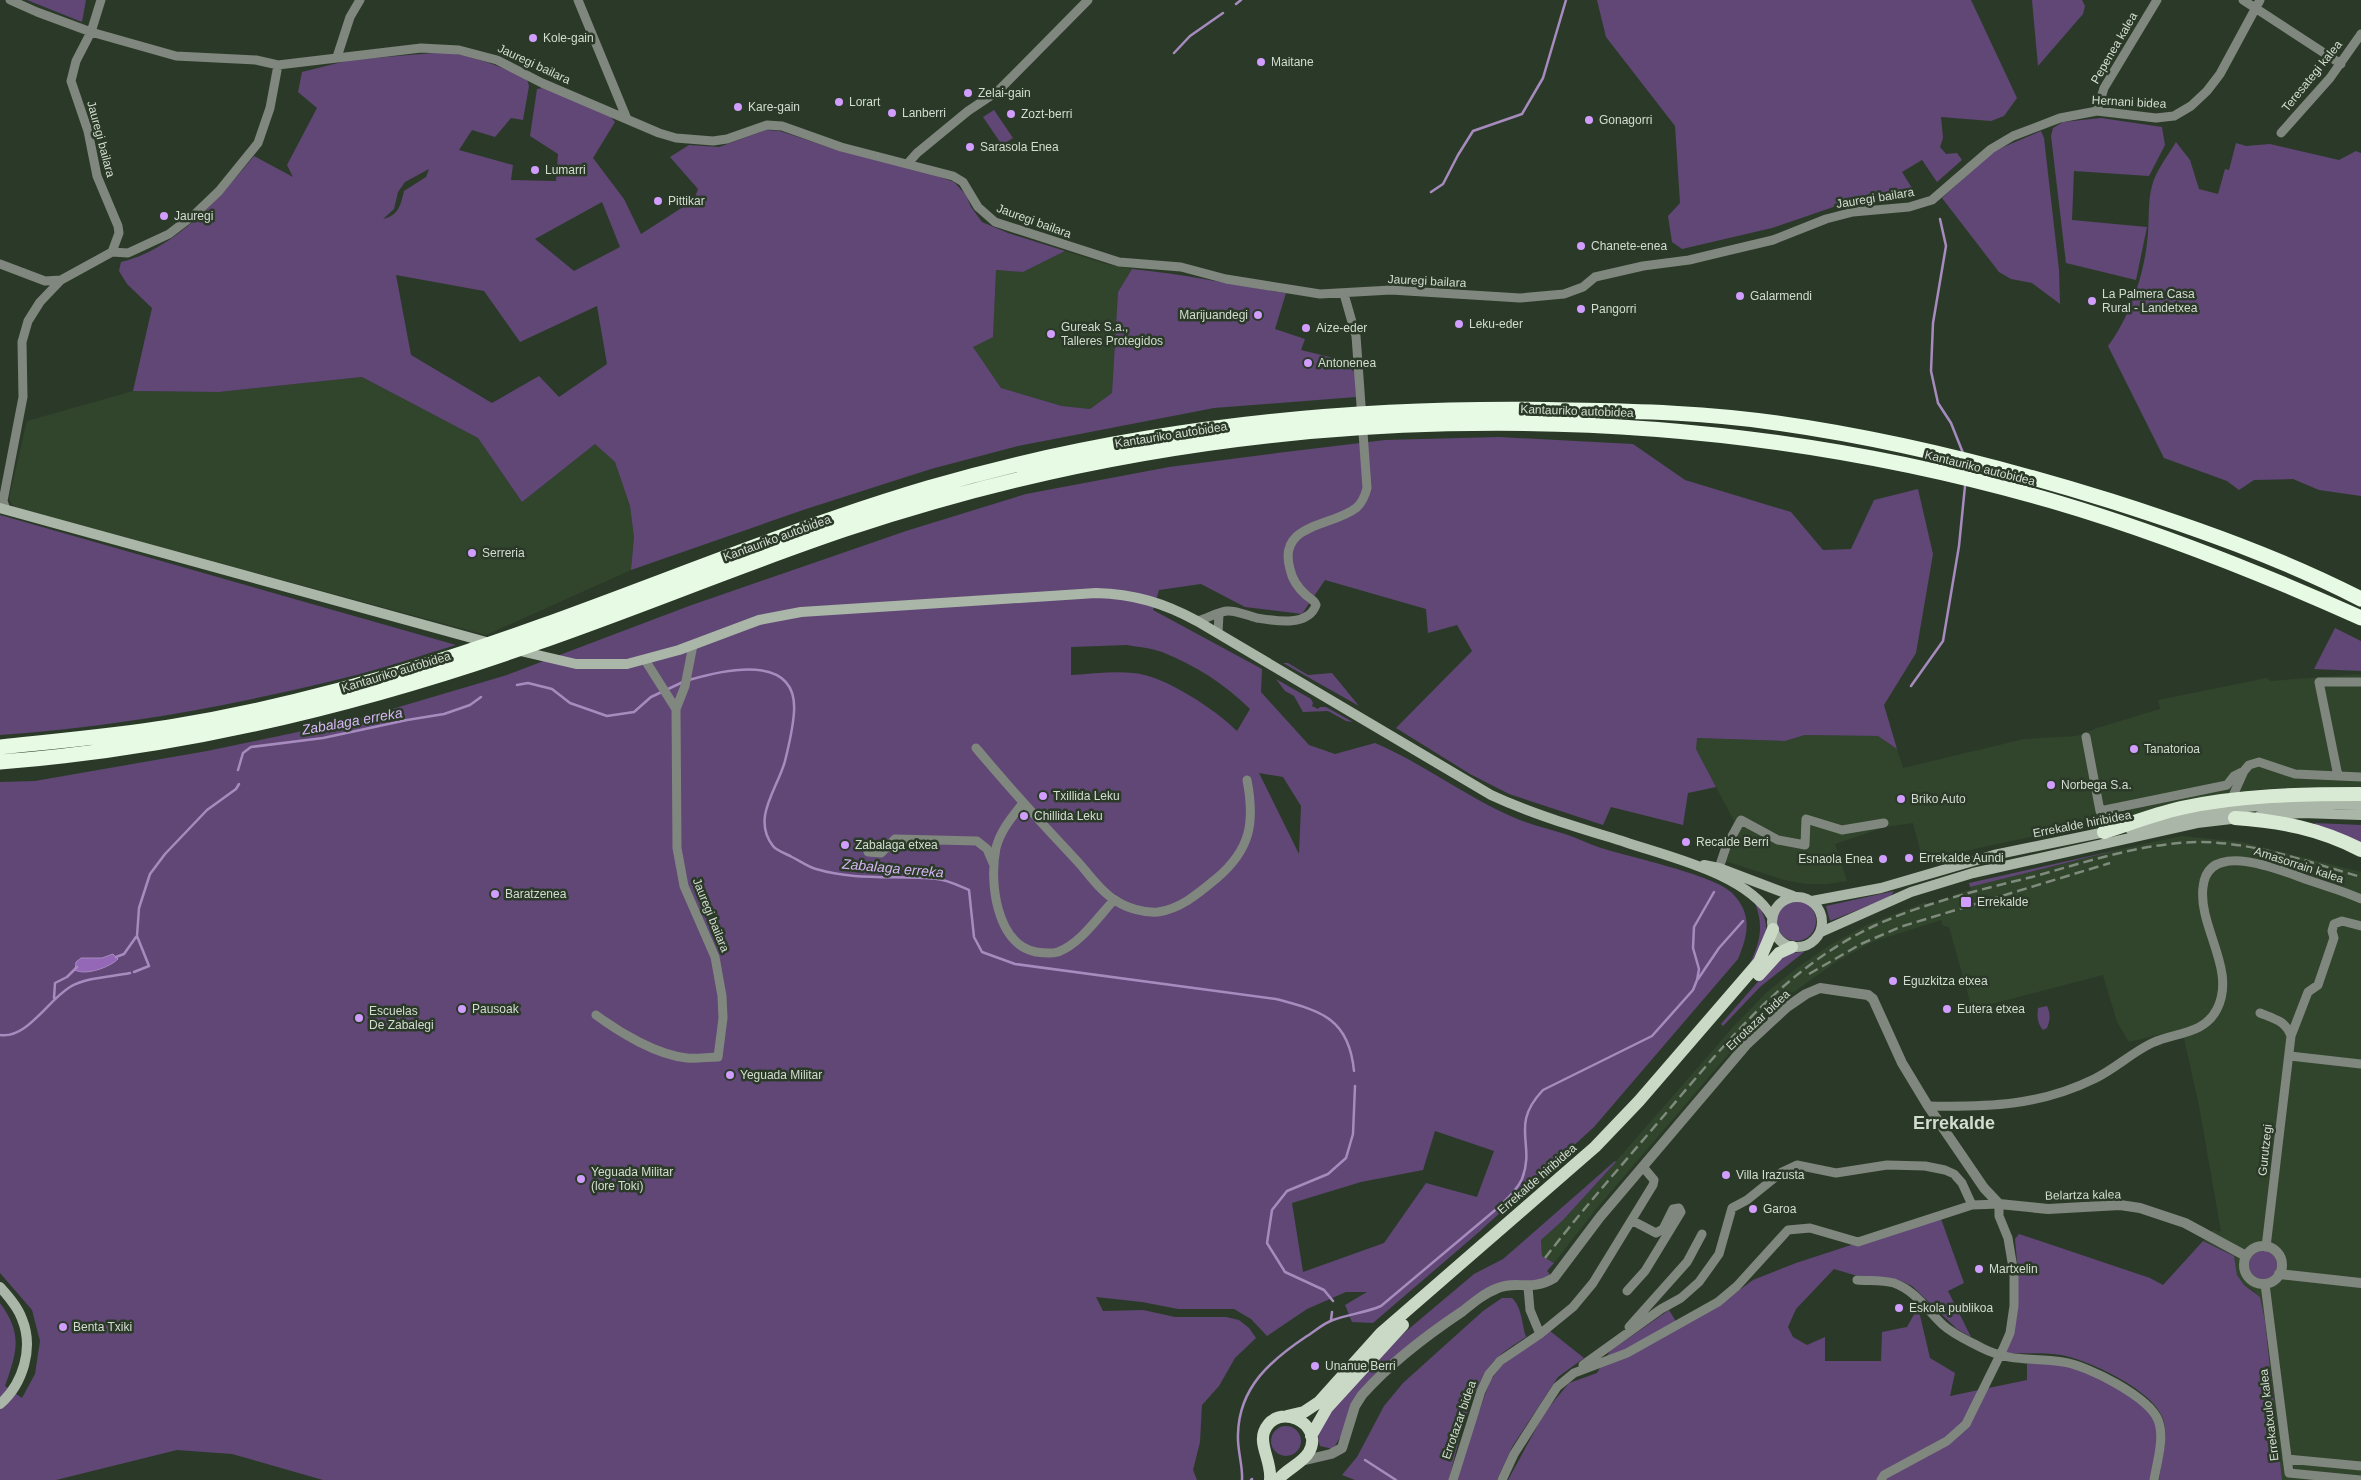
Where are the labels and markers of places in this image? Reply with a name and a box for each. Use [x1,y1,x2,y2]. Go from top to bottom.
place label: Kole-gain [543,31,594,45]
marker: Kole-gain [527,32,539,44]
place label: Maitane [1271,55,1314,69]
marker: Maitane [1255,56,1267,68]
place label: Zelai-gain [978,86,1031,100]
marker: Zelai-gain [962,87,974,99]
place label: Lorart [849,95,881,109]
marker: Lorart [833,96,845,108]
place label: Kare-gain [748,100,800,114]
marker: Kare-gain [732,101,744,113]
place label: Lanberri [902,106,946,120]
marker: Lanberri [886,107,898,119]
place label: Zozt-berri [1021,107,1072,121]
marker: Zozt-berri [1005,108,1017,120]
place label: Gonagorri [1599,113,1652,127]
marker: Gonagorri [1583,114,1595,126]
place label: Sarasola Enea [980,140,1059,154]
marker: Sarasola Enea [964,141,976,153]
place label: Lumarri [545,163,586,177]
marker: Lumarri [529,164,541,176]
place label: Pittikar [668,194,705,208]
marker: Pittikar [652,195,664,207]
place label: Jauregi [174,209,213,223]
marker: Jauregi [158,210,170,222]
place label: Chanete-enea [1591,239,1667,253]
marker: Chanete-enea [1575,240,1587,252]
place label: La Palmera Casa Rural - Landetxea [2102,287,2198,315]
place label: Galarmendi [1750,289,1812,303]
marker: Galarmendi [1734,290,1746,302]
marker: La Palmera Casa Rural - Landetxea [2086,295,2098,307]
place label: Pangorri [1591,302,1636,316]
marker: Pangorri [1575,303,1587,315]
place label: Marijuandegi [1179,308,1248,322]
marker: Marijuandegi [1252,309,1264,321]
place label: Leku-eder [1469,317,1523,331]
marker: Leku-eder [1453,318,1465,330]
place label: Gureak S.a., Talleres Protegidos [1061,320,1163,348]
place label: Aize-eder [1316,321,1367,335]
marker: Aize-eder [1300,322,1312,334]
marker: Gureak S.a., Talleres Protegidos [1045,328,1057,340]
place label: Antonenea [1318,356,1376,370]
marker: Antonenea [1302,357,1314,369]
place label: Serreria [482,546,525,560]
marker: Serreria [466,547,478,559]
place label: Tanatorioa [2144,742,2200,756]
marker: Tanatorioa [2128,743,2140,755]
place label: Norbega S.a. [2061,778,2132,792]
marker: Norbega S.a. [2045,779,2057,791]
place label: Txillida Leku [1053,789,1120,803]
marker: Txillida Leku [1037,790,1049,802]
place label: Briko Auto [1911,792,1966,806]
marker: Briko Auto [1895,793,1907,805]
place label: Chillida Leku [1034,809,1103,823]
marker: Chillida Leku [1018,810,1030,822]
place label: Recalde Berri [1696,835,1769,849]
marker: Recalde Berri [1680,836,1692,848]
place label: Zabalaga etxea [855,838,938,852]
marker: Zabalaga etxea [839,839,851,851]
place label: Errekalde Aundi [1919,851,2004,865]
place label: Esnaola Enea [1798,852,1873,866]
marker: Errekalde Aundi [1903,852,1915,864]
marker: Esnaola Enea [1877,853,1889,865]
place label: Baratzenea [505,887,567,901]
marker: Baratzenea [489,888,501,900]
marker: Errekalde [1959,895,1973,909]
place label: Errekalde [1977,895,2029,909]
place label: Eguzkitza etxea [1903,974,1988,988]
marker: Eguzkitza etxea [1887,975,1899,987]
place label: Pausoak [472,1002,520,1016]
place label: Eutera etxea [1957,1002,2025,1016]
marker: Pausoak [456,1003,468,1015]
marker: Eutera etxea [1941,1003,1953,1015]
place label: Escuelas De Zabalegi [369,1004,434,1032]
marker: Escuelas De Zabalegi [353,1012,365,1024]
place label: Yeguada Militar [740,1068,822,1082]
marker: Yeguada Militar [724,1069,736,1081]
place label: Yeguada Militar (lore Toki) [591,1165,673,1193]
place label: Villa Irazusta [1736,1168,1805,1182]
marker: Villa Irazusta [1720,1169,1732,1181]
marker: Yeguada Militar (lore Toki) [575,1173,587,1185]
place label: Garoa [1763,1202,1797,1216]
marker: Garoa [1747,1203,1759,1215]
place label: Martxelin [1989,1262,2038,1276]
marker: Martxelin [1973,1263,1985,1275]
place label: Eskola publikoa [1909,1301,1993,1315]
marker: Eskola publikoa [1893,1302,1905,1314]
place label: Benta Txiki [73,1320,132,1334]
marker: Benta Txiki [57,1321,69,1333]
place label: Unanue Berri [1325,1359,1396,1373]
marker: Unanue Berri [1309,1360,1321,1372]

